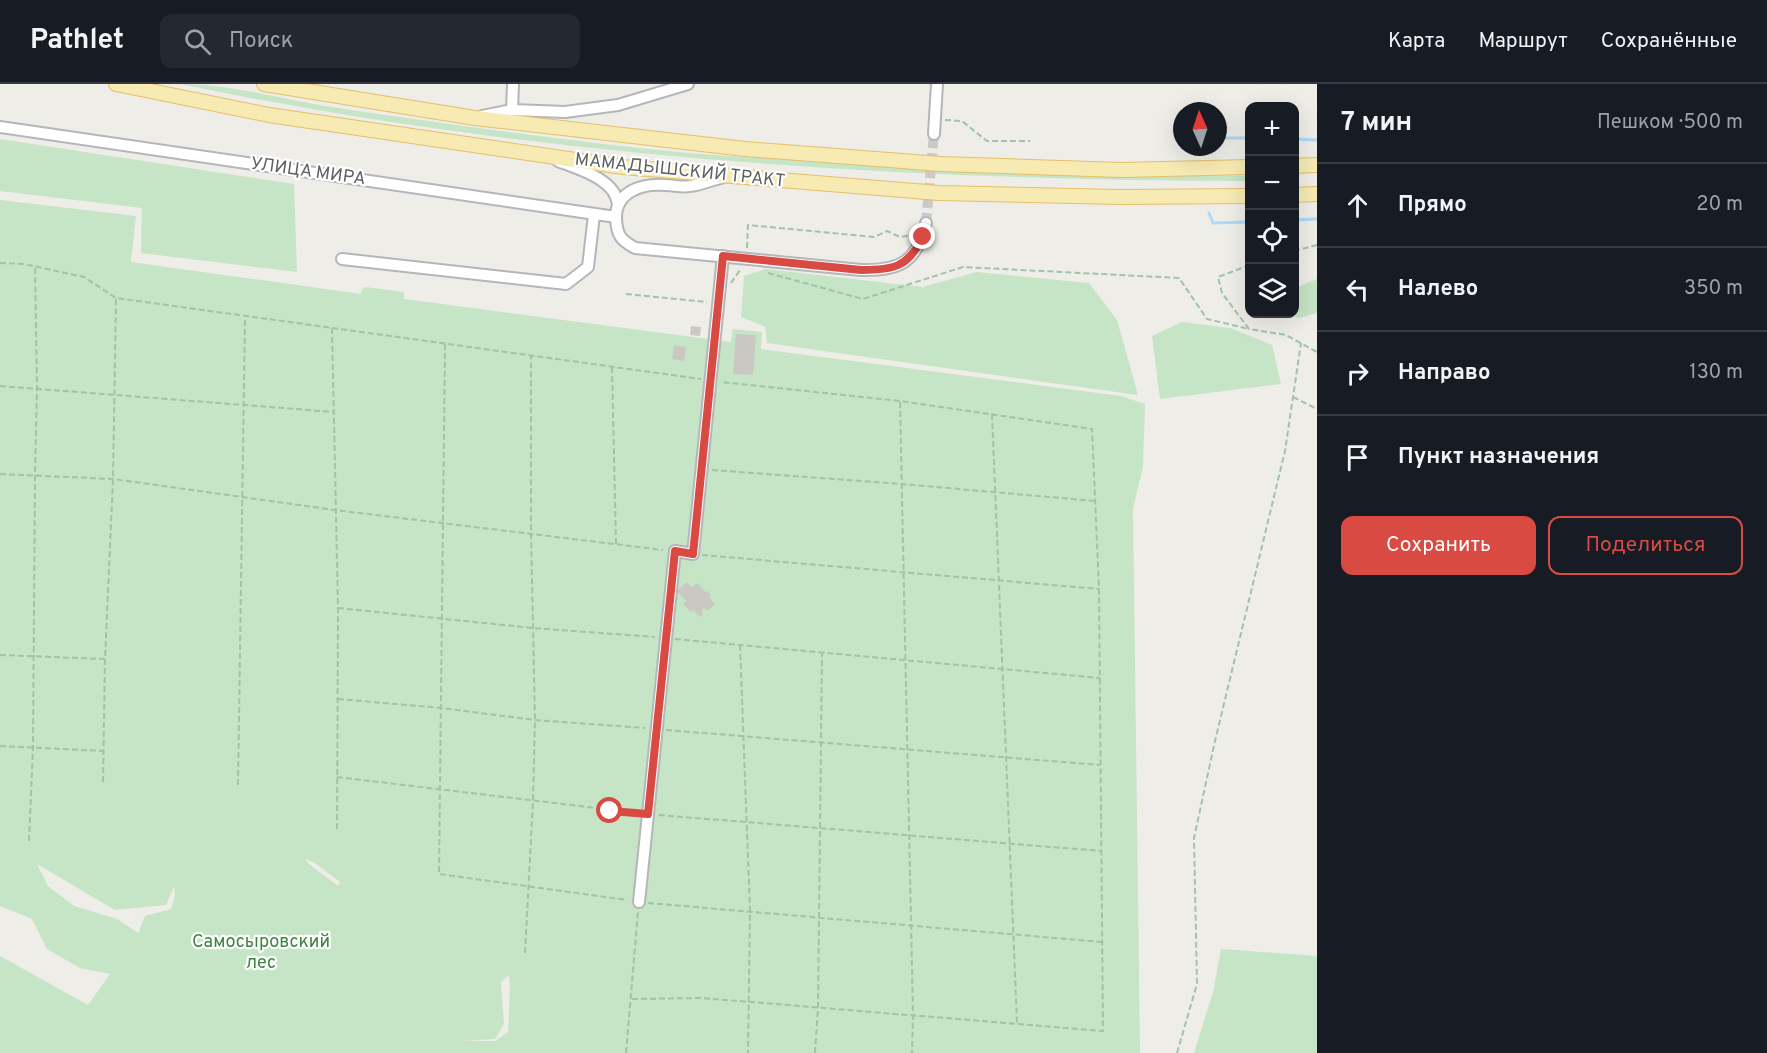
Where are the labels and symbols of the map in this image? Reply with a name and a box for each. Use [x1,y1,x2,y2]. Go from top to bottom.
north arrow [1173,102,1227,156]
street label: МАМАДЫШСКИЙ ТРАКТ [574,147,787,193]
street label: УЛИЦА МИРА [249,153,367,191]
route end [909,223,935,249]
route start [596,797,622,823]
park label: Самосыровский лес [192,931,330,975]

